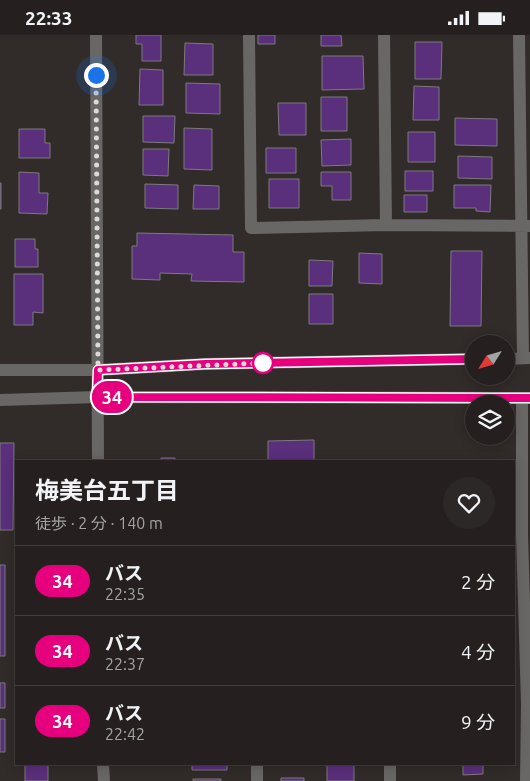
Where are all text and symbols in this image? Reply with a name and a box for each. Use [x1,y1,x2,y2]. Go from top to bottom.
text: 22:33 [25,7,73,29]
your location [84,63,109,88]
north arrow [465,335,515,385]
map controls [465,335,515,445]
unlabelled marker [252,352,274,374]
line badge: 34 [90,381,134,413]
text: 34 [102,387,122,407]
button: layers [465,395,515,445]
text: 梅美台五丁目 [35,477,179,504]
button: heart [443,477,495,529]
text: 徒歩 · 2 分 · 140 m [35,514,163,532]
text: バス [105,562,143,584]
text: 34 [52,571,73,591]
text: 2 分 [461,571,495,593]
text: 22:35 [105,585,145,603]
text: バス [105,632,143,654]
text: 34 [52,641,73,661]
text: 4 分 [461,641,495,663]
text: 22:37 [105,655,145,673]
text: バス [105,702,143,724]
text: 34 [52,711,73,731]
text: 9 分 [461,711,495,733]
text: 22:42 [105,725,145,743]

